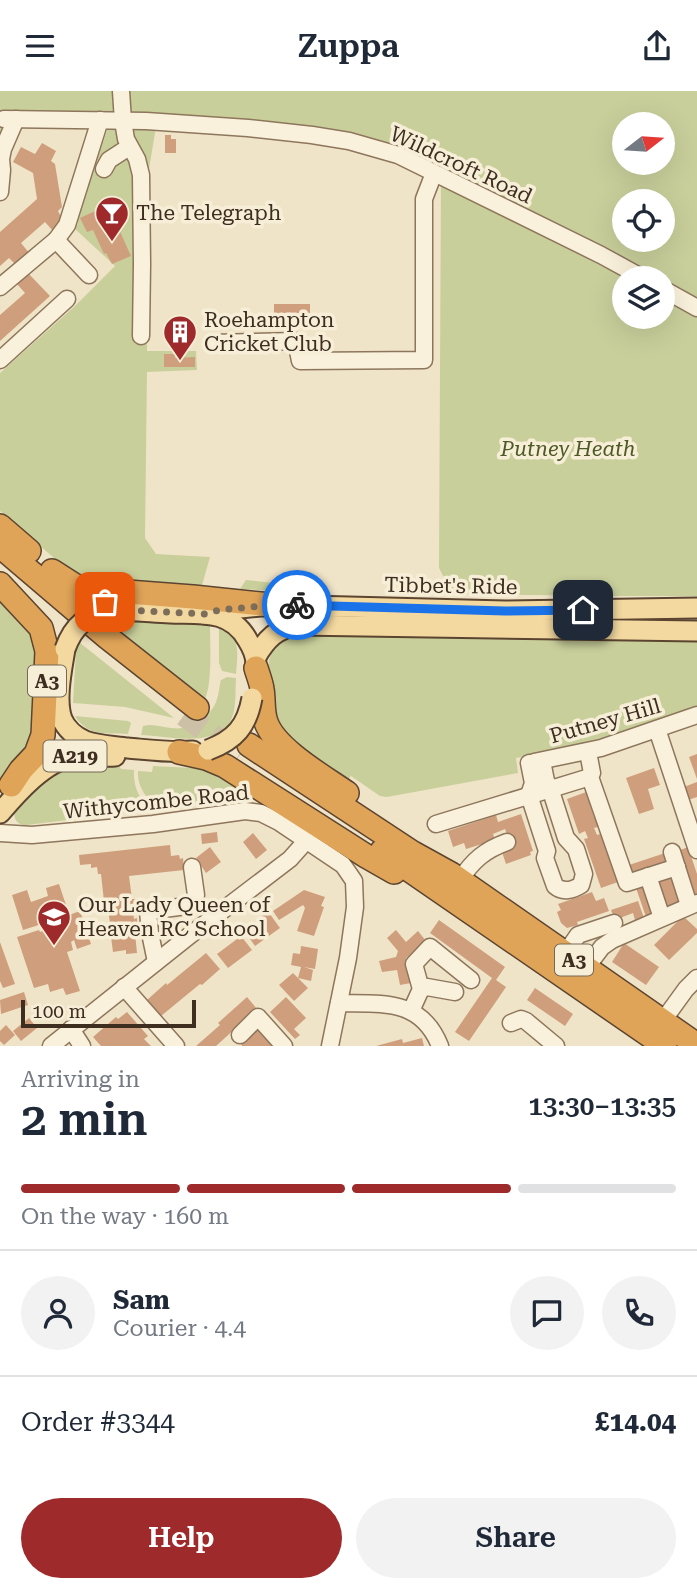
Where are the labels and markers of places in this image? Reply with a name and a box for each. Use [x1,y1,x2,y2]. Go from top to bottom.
bar icon: The Telegraph [93,194,131,243]
place label: The Telegraph [136,201,282,225]
place label: Roehampton Cricket Club [204,308,335,356]
building icon: Roehampton Cricket Club [161,313,199,362]
pin [75,572,135,632]
pin [553,580,613,640]
place label: Our Lady Queen of Heaven RC School [78,893,271,941]
school or university icon: Our Lady Queen of Heaven RC School [35,898,73,947]

